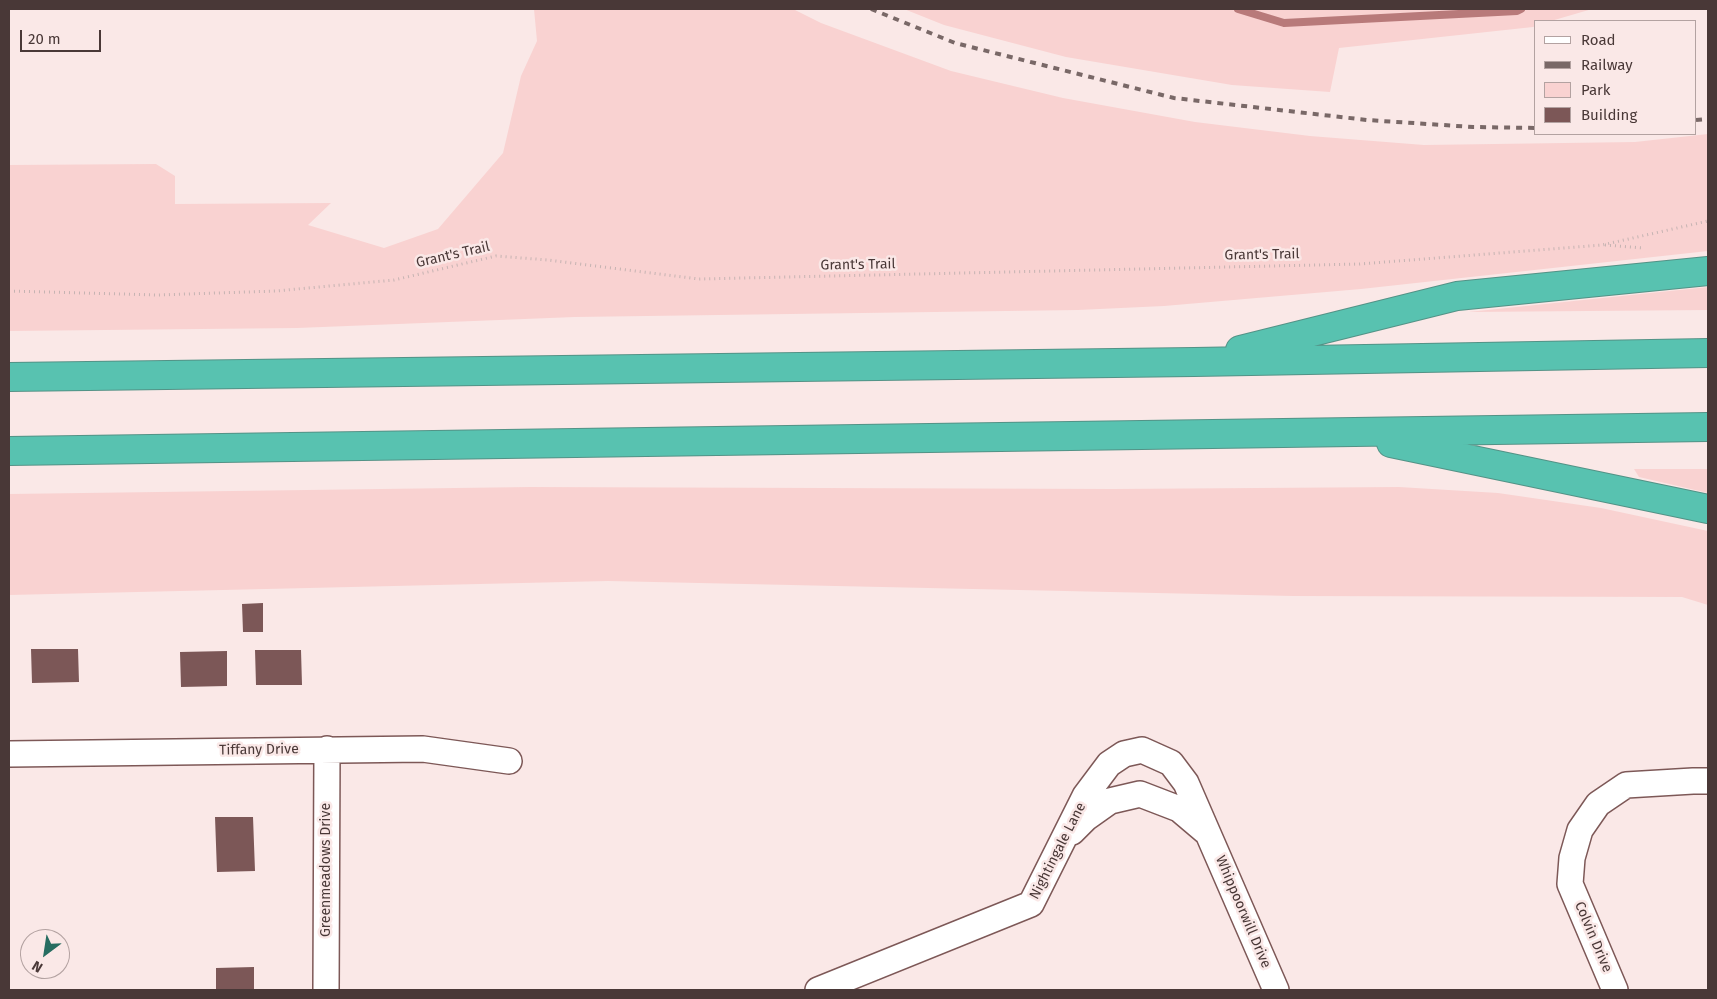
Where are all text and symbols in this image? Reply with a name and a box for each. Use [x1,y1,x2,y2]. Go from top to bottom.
scale bar [22,20,104,52]
legend [1534,20,1697,135]
text: 20 m [28,30,61,48]
text: Road [1581,31,1616,49]
text: Railway [1581,56,1633,74]
text: Park [1581,81,1611,99]
text: Building [1581,106,1637,124]
street label: Grant's Trail [415,238,491,272]
street label: Grant's Trail [1224,246,1300,264]
street label: Grant's Trail [820,256,896,274]
street label: Tiffany Drive [219,741,299,759]
street label: Nightingale Lane [1026,800,1090,902]
street label: Greenmeadows Drive [318,803,334,937]
street label: Whippoorwill Drive [1212,853,1274,971]
street label: Colvin Drive [1571,899,1615,975]
north arrow [20,929,70,979]
text: N [29,957,46,976]

